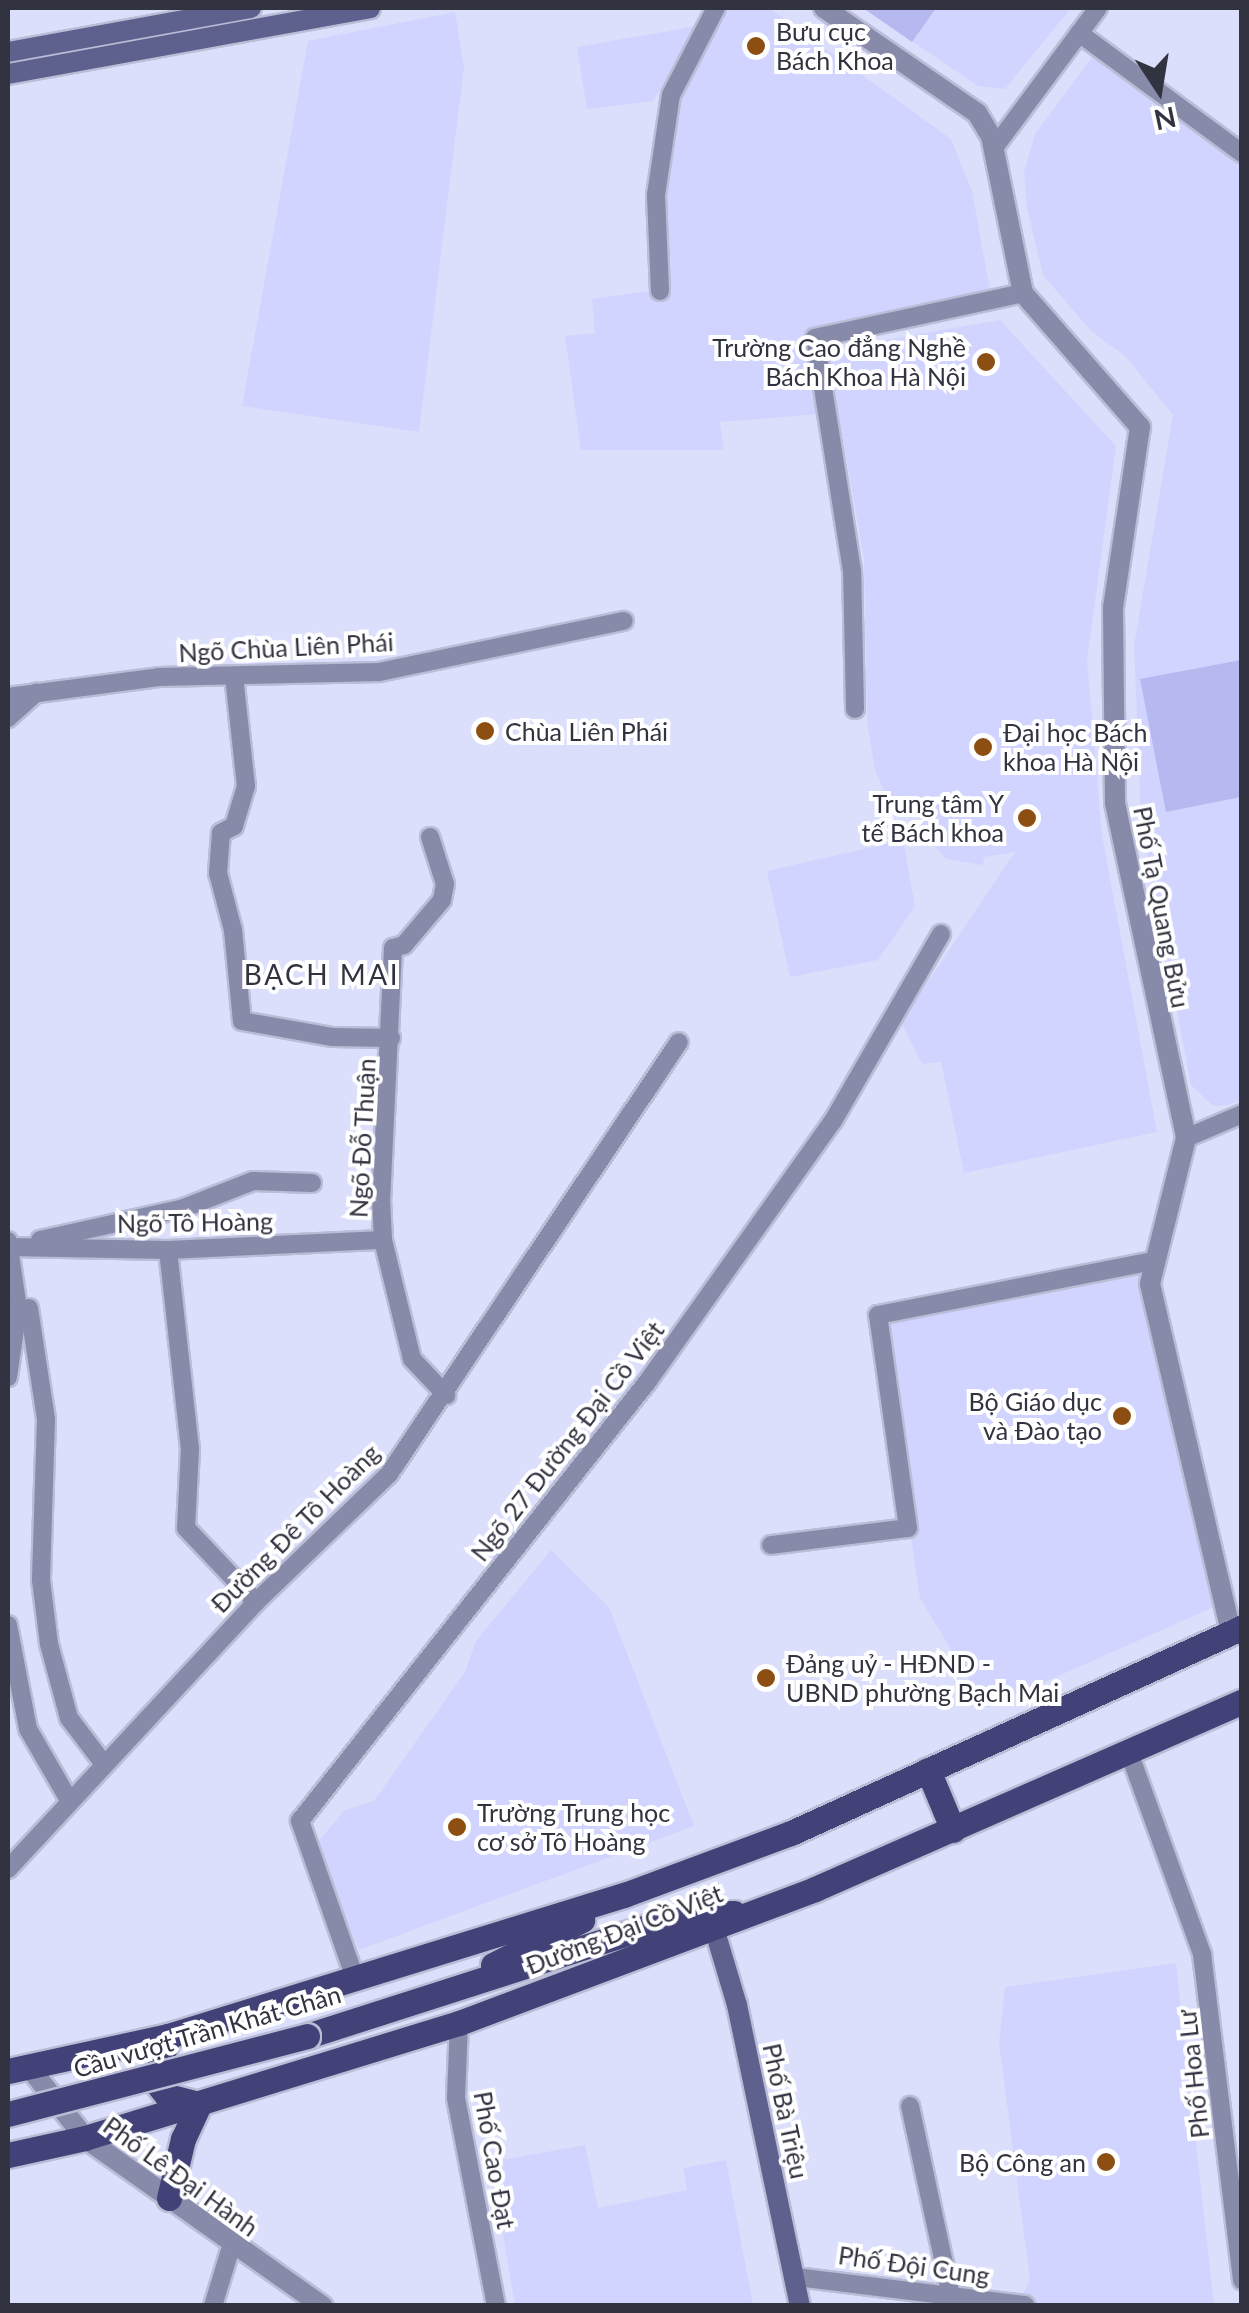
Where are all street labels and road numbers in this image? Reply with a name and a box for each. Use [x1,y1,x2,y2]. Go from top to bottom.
street label: Ngõ Chùa Liên Phái [178,626,394,668]
street label: Phố Tạ Quang Bửu [1128,803,1196,1011]
street label: Ngõ Đỗ Thuận [343,1057,381,1219]
street label: Ngõ Tô Hoàng [116,1206,274,1238]
street label: Ngõ 27 Đường Đại Cồ Việt [464,1315,670,1567]
street label: Đường Đê Tô Hoàng [204,1437,386,1619]
street label: Đường Đại Cồ Việt [521,1878,727,1980]
street label: Cầu vượt Trần Khát Chân [69,1978,345,2084]
street label: Phố Hoa Lư [1171,2008,1215,2140]
street label: Phố Bà Triệu [757,2040,815,2182]
street label: Phố Cao Đạt [468,2089,522,2231]
street label: Phố Lê Đại Hành [98,2110,264,2242]
street label: Phố Đội Cung [836,2240,992,2290]

